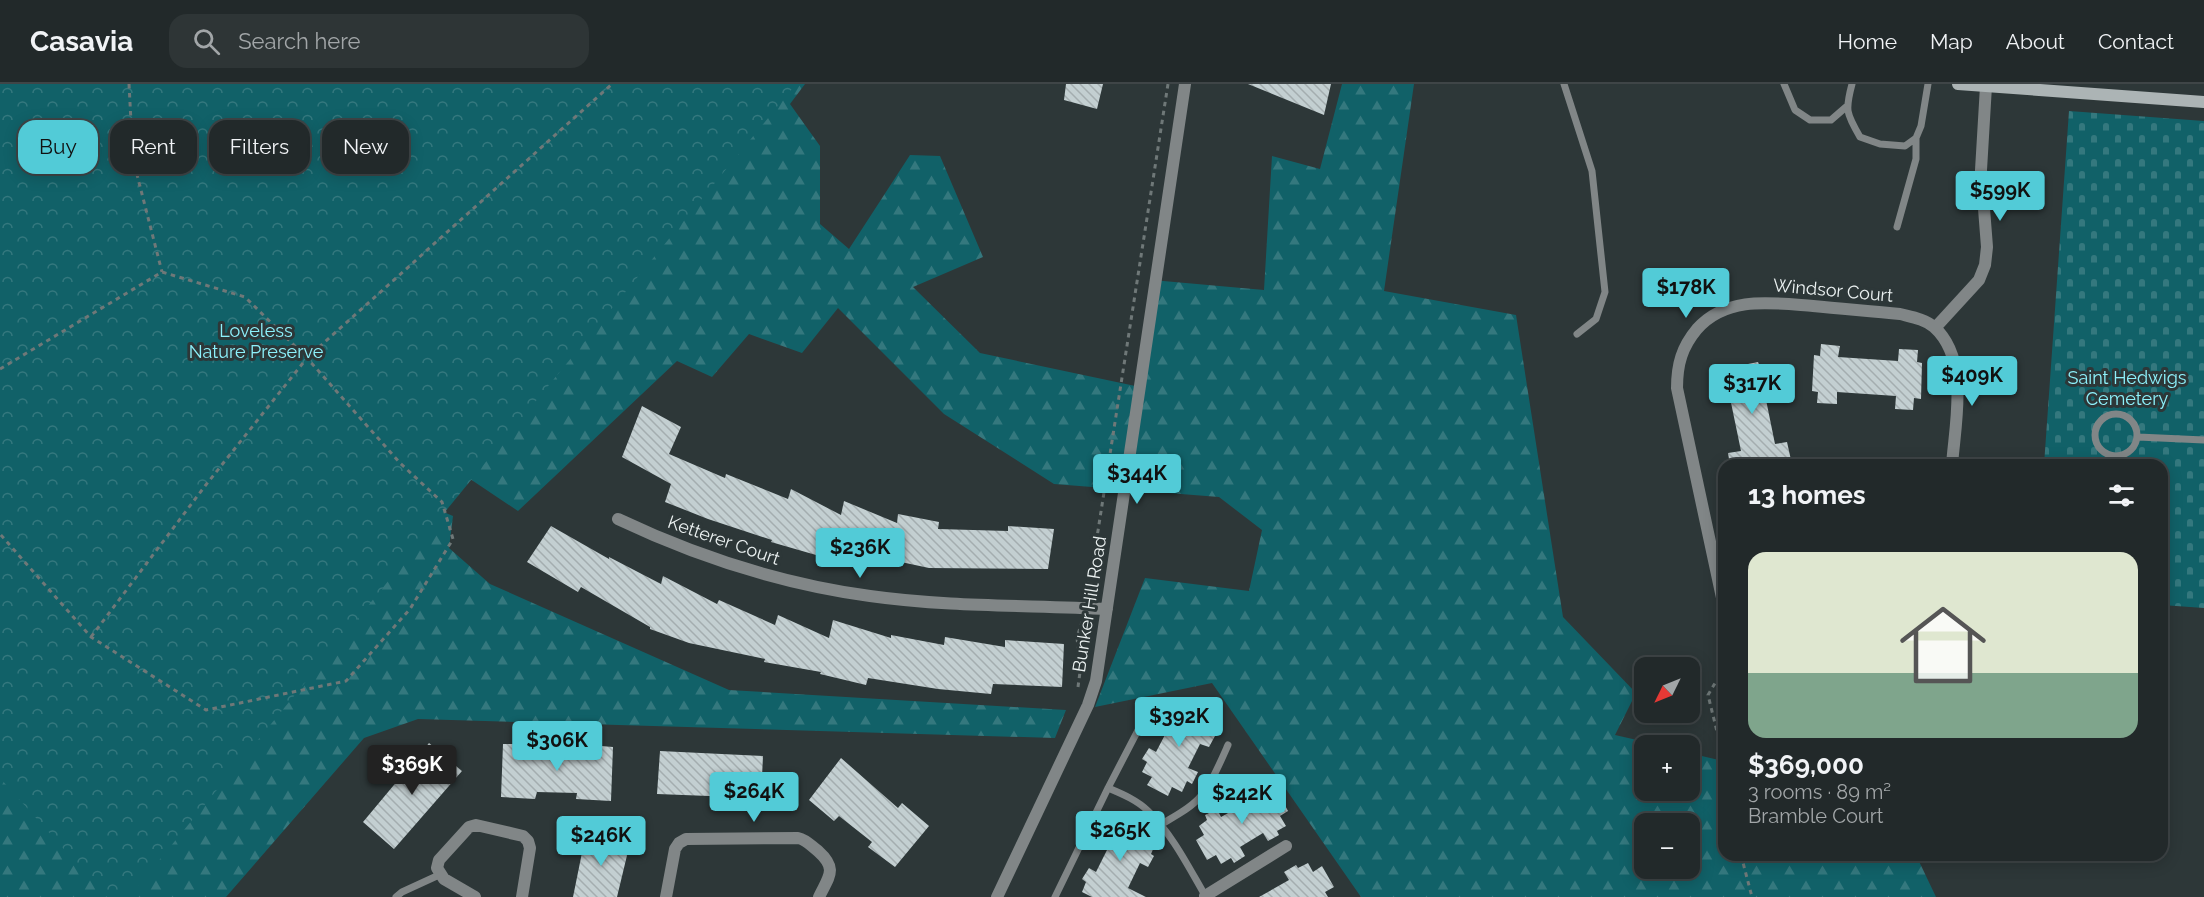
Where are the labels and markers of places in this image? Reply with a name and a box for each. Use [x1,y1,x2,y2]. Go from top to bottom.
pin: $599K [1958,171,2042,222]
pin: $178K [1644,268,1728,319]
pin: $409K [1930,356,2014,407]
pin: $317K [1710,364,1794,415]
pin: $344K [1095,454,1179,505]
pin: $236K [818,528,902,579]
pin: $392K [1137,697,1221,748]
pin: $306K [515,721,599,772]
pin: $369K [370,745,454,796]
pin: $264K [712,772,796,823]
pin: $242K [1200,774,1284,825]
pin: $265K [1078,811,1162,862]
pin: $246K [559,816,643,867]

